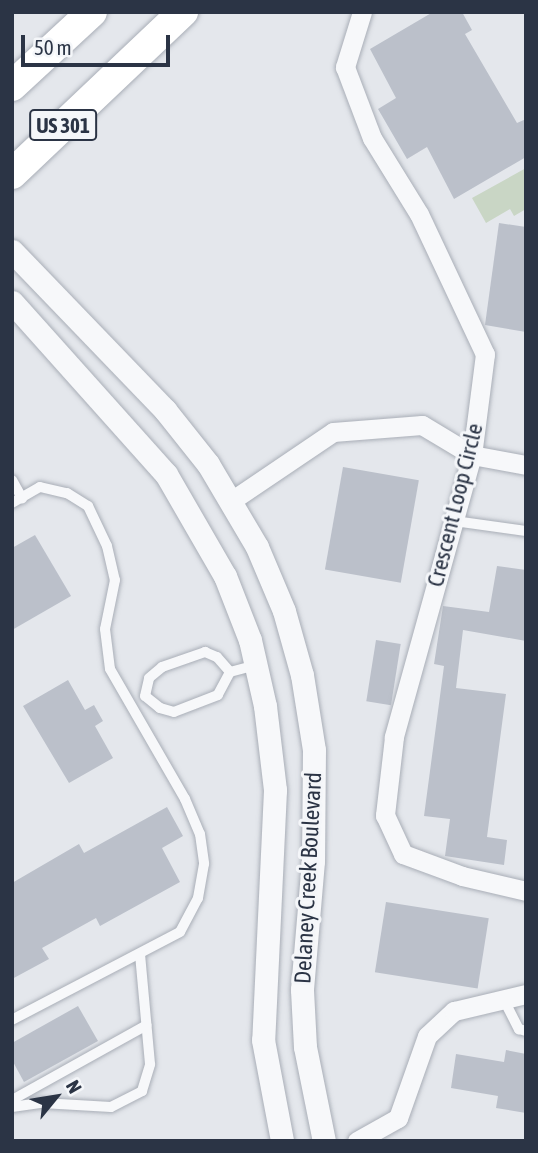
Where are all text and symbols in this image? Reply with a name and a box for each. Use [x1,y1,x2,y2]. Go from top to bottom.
scale bar [24,21,173,65]
text: 50 m [34,35,72,59]
road number: US 301 [28,108,98,142]
street label: Crescent Loop Circle [421,420,489,590]
street label: Delaney Creek Boulevard [289,772,327,984]
north arrow [21,1062,91,1132]
text: N [62,1076,87,1097]

